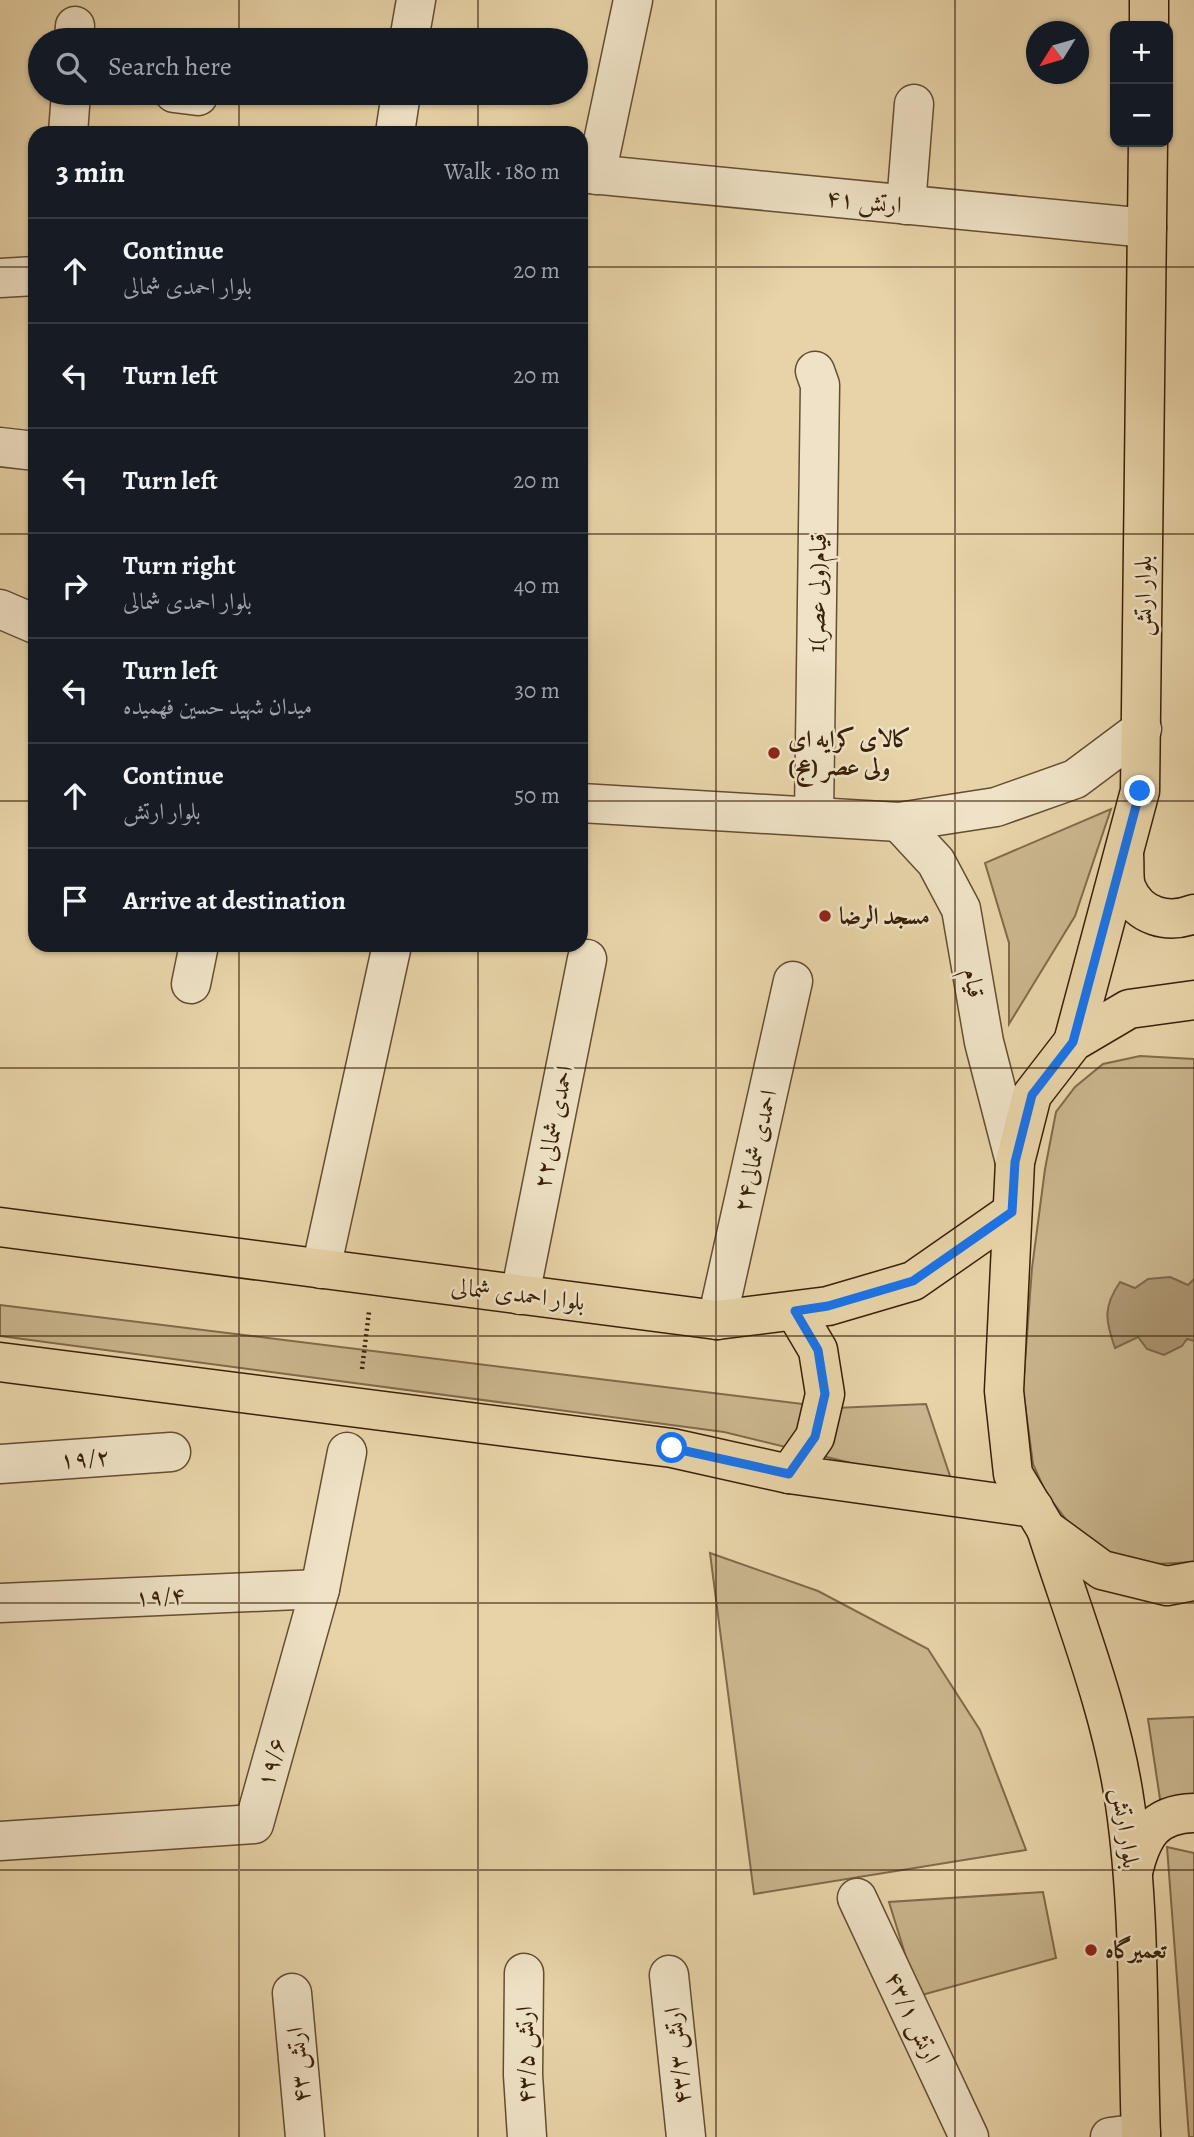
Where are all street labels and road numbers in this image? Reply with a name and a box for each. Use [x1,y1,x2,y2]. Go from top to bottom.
street label: ارتش ۴۱ [825,181,903,221]
street label: قیام(ولی عصر)1 [800,533,839,653]
street label: بلوار ارتش [1127,556,1159,636]
street label: قیام [951,966,992,1001]
street label: احمدی شمالی۲۲ [525,1063,581,1191]
street label: احمدی شمالی۲۴ [725,1087,785,1215]
street label: بلوار احمدی شمالی [449,1270,587,1318]
street label: ۱۹/۲ [59,1440,111,1476]
street label: ۱۹/۴ [134,1579,186,1613]
street label: ۱۹/۶ [249,1734,293,1790]
street label: بلوار ارتش [1105,1786,1147,1870]
street label: ارتش ۴۳/۱ [878,1966,948,2068]
street label: ارتش ۴۳/۵ [508,2006,542,2104]
street label: ارتش ۴۳/۳ [656,2006,698,2106]
street label: ارتش ۴۳ [279,2026,317,2104]

